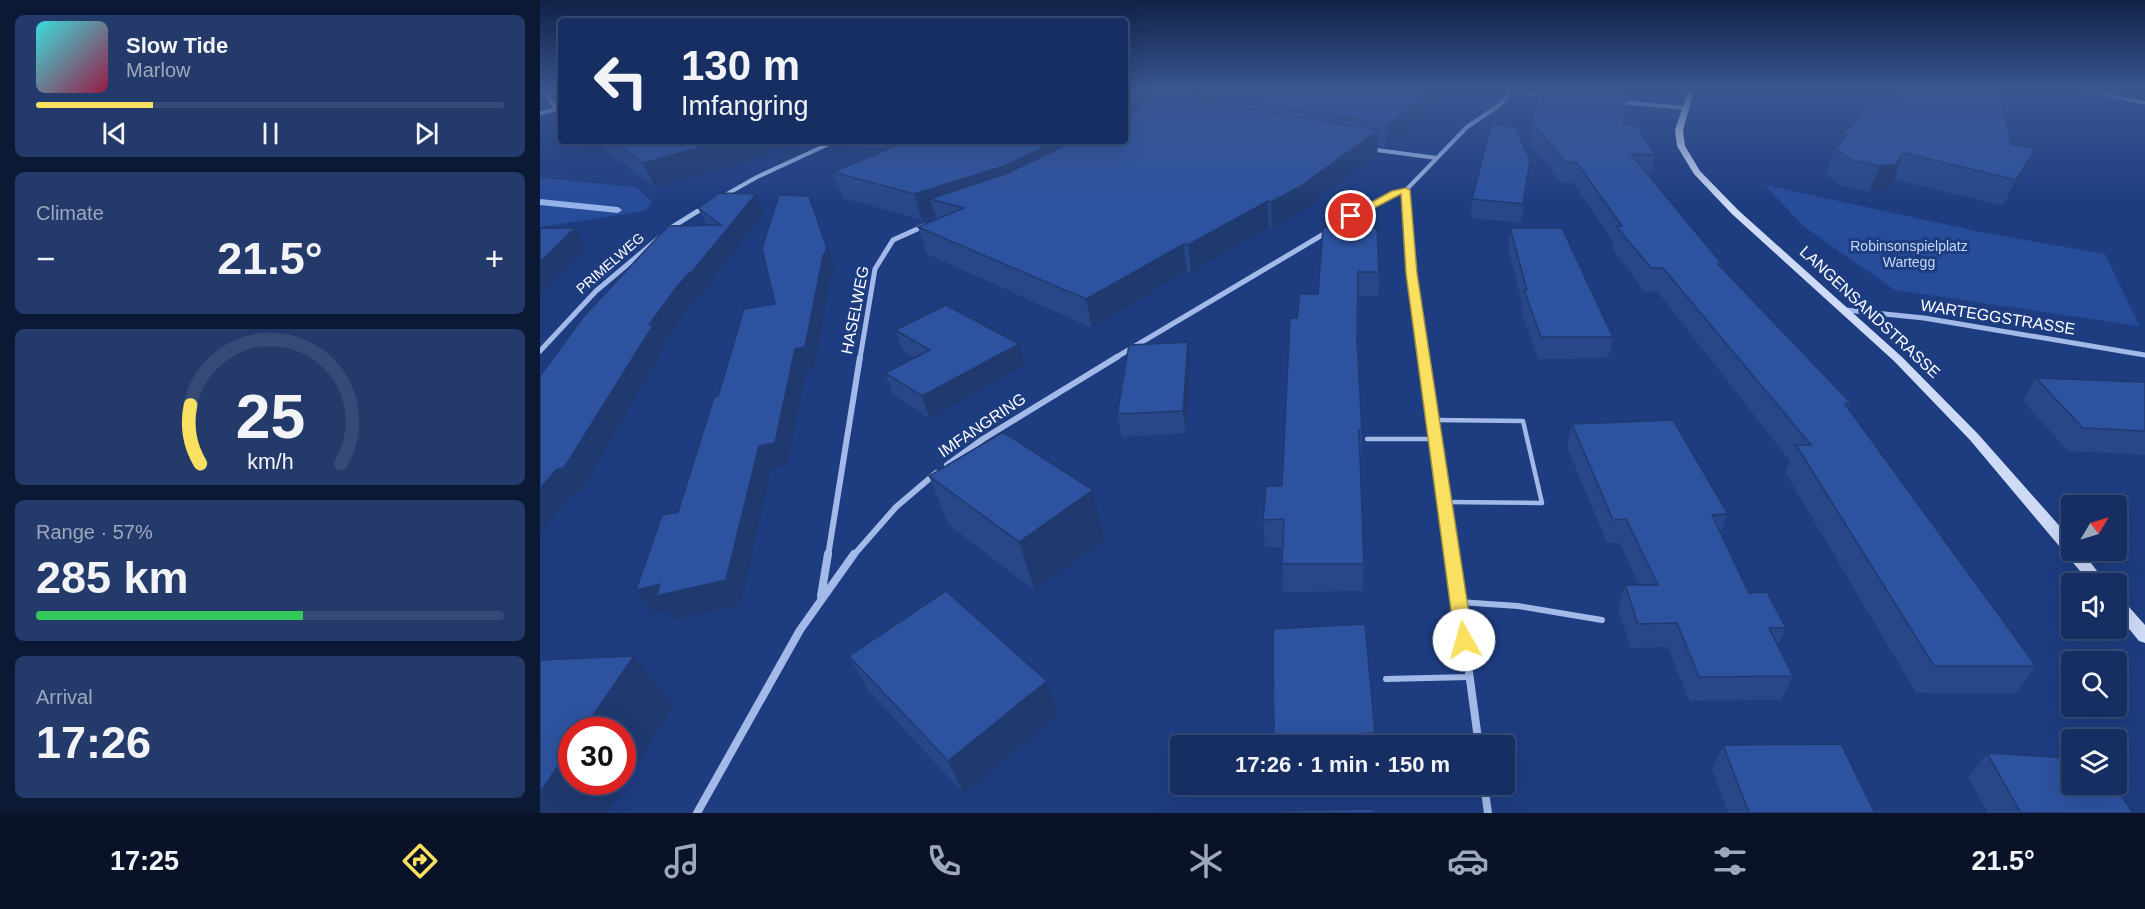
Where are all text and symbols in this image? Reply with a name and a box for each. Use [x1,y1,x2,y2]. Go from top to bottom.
text: Slow Tide [126,33,228,58]
icon: left [582,42,660,120]
text: 130 m [681,42,800,89]
text: Marlow [126,59,190,81]
text: Imfangring [681,91,809,121]
icon: previous [98,117,131,150]
icon: pause [254,117,287,150]
icon: next [410,117,443,150]
pin [1325,190,1376,241]
icon: arrive [1334,199,1367,232]
text: Climate [36,202,104,224]
street label: PRIMELWEG [573,229,647,297]
text: 21.5° [217,233,323,284]
park label: Robinsonspielplatz Wartegg [1850,238,1968,270]
text: − [36,240,55,277]
text: + [485,240,504,277]
street label: LANGENSANDSTRASSE [1797,243,1943,381]
street label: HASELWEG [838,264,872,356]
street label: WARTEGGSTRASSE [1919,296,2077,338]
text: 25 [235,382,305,451]
street label: IMFANGRING [935,390,1029,460]
text: km/h [247,450,293,474]
north arrow [2061,495,2127,561]
map controls [2061,495,2127,795]
text: Range · 57% [36,521,153,543]
text: 285 km [36,552,189,603]
button: sound [2061,573,2127,639]
position arrow [1432,608,1496,672]
button: search [2061,651,2127,717]
text: Arrival [36,686,93,708]
text: 17:26 [36,717,151,768]
speed limit sign: 30 [558,717,636,795]
button: layers [2061,729,2127,795]
text: 17:26 · 1 min · 150 m [1235,752,1450,777]
icon: directions [399,840,441,882]
icon: music [661,840,703,882]
icon: phone [923,840,965,882]
icon: climate [1185,840,1227,882]
icon: car [1447,840,1489,882]
icon: filters [1709,840,1751,882]
text: 17:25 [110,846,179,876]
text: 21.5° [1972,846,2035,876]

